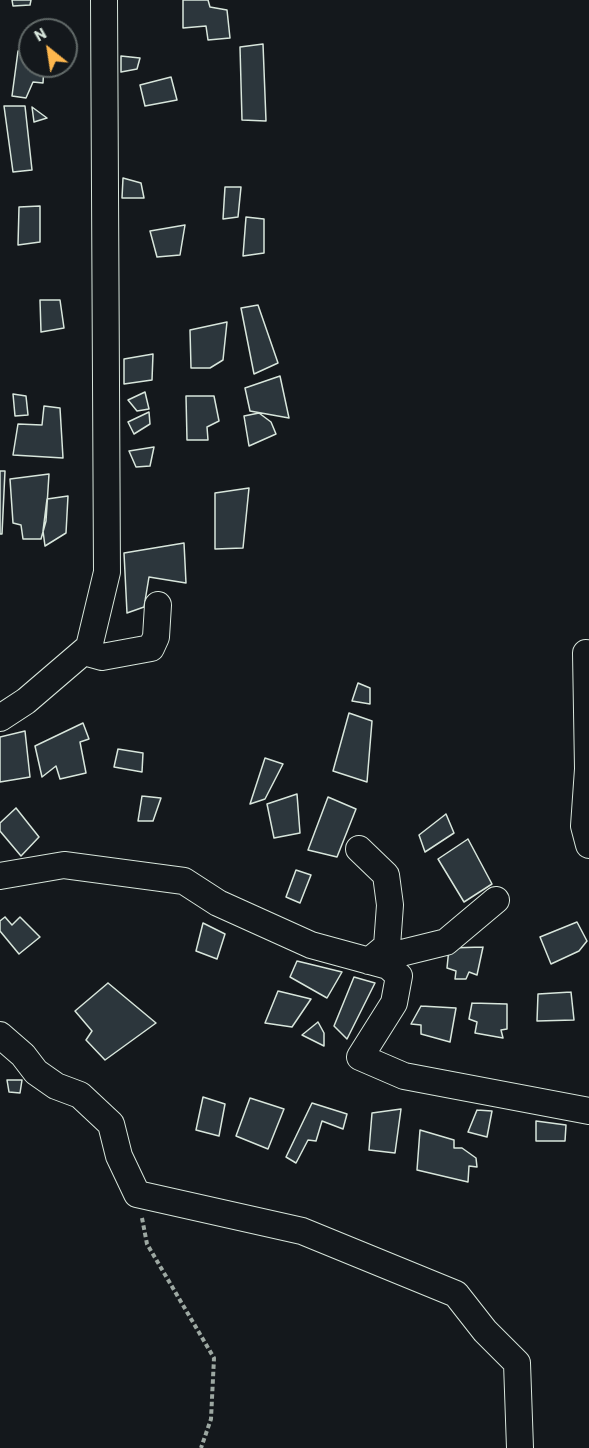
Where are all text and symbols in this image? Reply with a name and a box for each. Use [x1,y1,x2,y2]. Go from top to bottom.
north arrow [18,18,78,78]
text: N [30,23,49,45]

